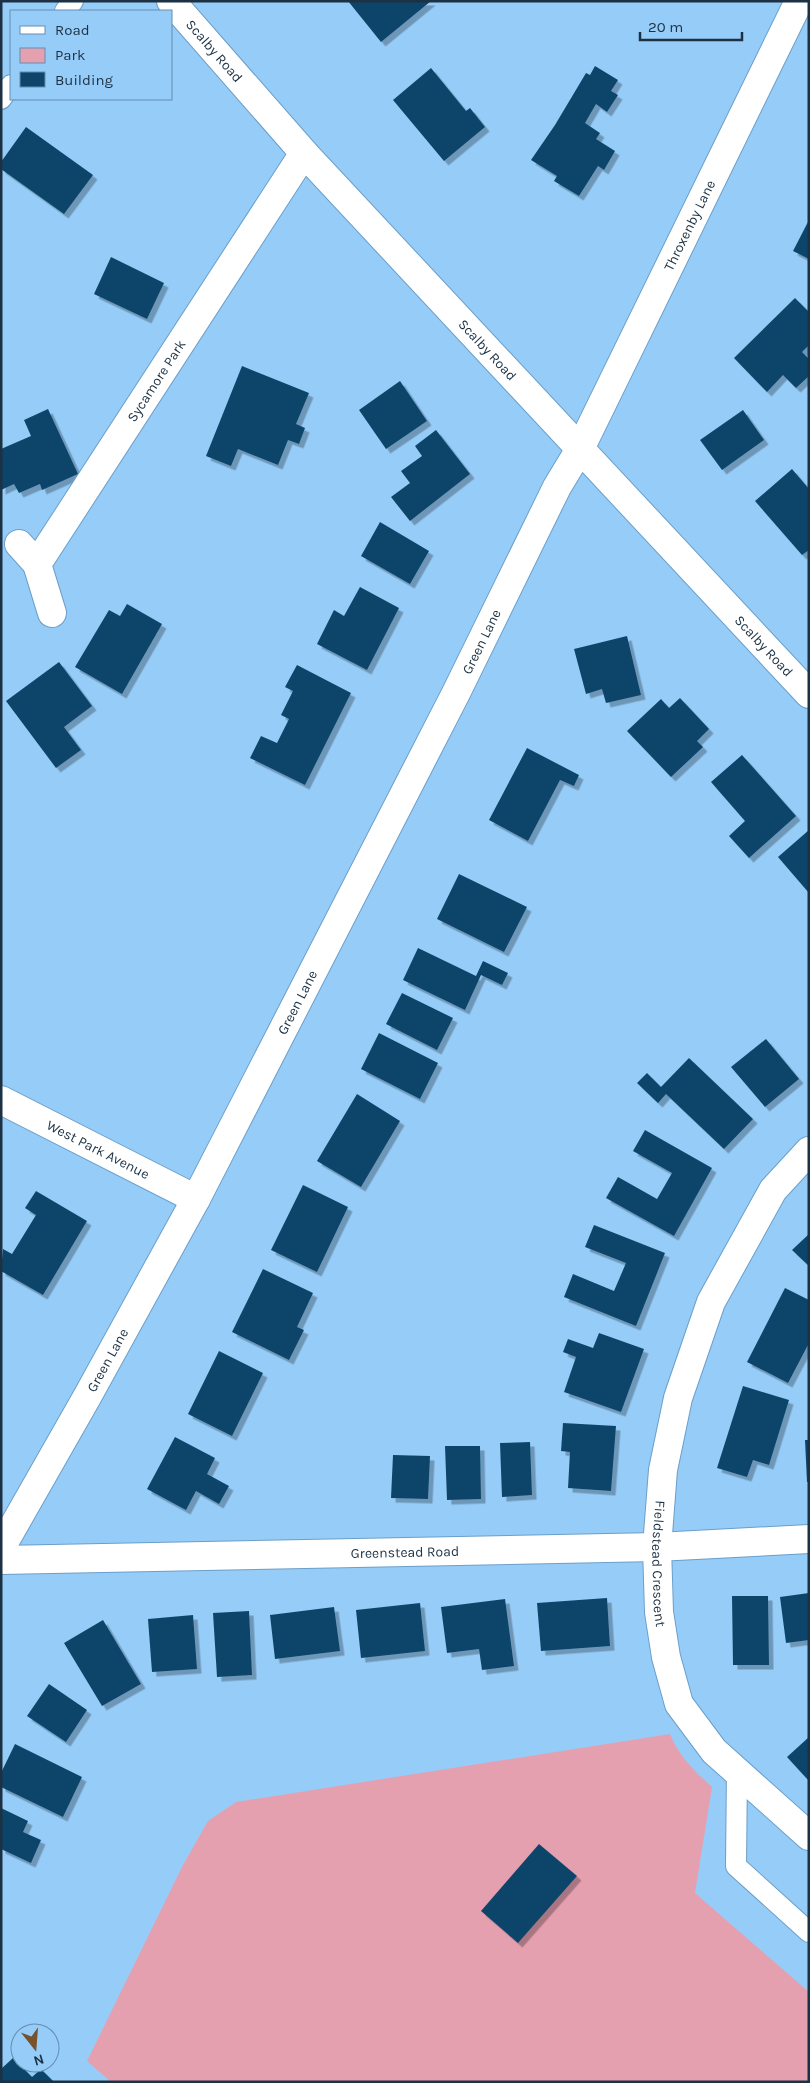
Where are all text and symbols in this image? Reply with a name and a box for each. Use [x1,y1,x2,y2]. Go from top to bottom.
legend [10,10,172,100]
scale bar [640,10,742,42]
street label: Scalby Road [182,16,246,86]
text: 20 m [648,18,683,36]
text: Road [55,21,90,39]
text: Park [55,46,85,64]
text: Building [55,71,113,89]
street label: Throxenby Lane [660,177,719,274]
street label: Scalby Road [455,315,520,384]
street label: Sycamore Park [123,336,189,425]
street label: Green Lane [458,606,504,677]
street label: Scalby Road [731,612,797,680]
street label: Green Lane [273,967,321,1037]
street label: West Park Avenue [44,1116,152,1183]
street label: Green Lane [83,1325,132,1395]
street label: Fieldstead Crescent [648,1500,670,1628]
street label: Greenstead Road [351,1542,459,1562]
north arrow [10,2023,60,2073]
text: N [31,2050,46,2070]

